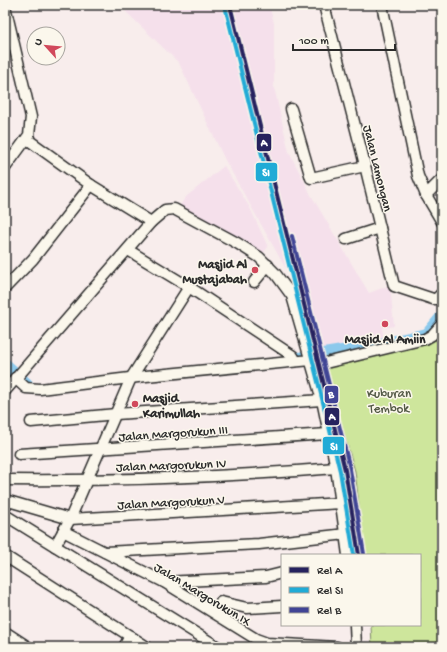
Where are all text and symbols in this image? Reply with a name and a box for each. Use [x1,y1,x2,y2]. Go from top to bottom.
north arrow [26,26,66,66]
scale bar [293,26,395,52]
text: 100 m [298,35,329,49]
text: U [32,36,46,48]
street label: Jalan Lamongan [359,124,395,214]
line badge: A [256,133,272,152]
text: A [260,138,269,150]
line badge: SI [255,162,278,182]
text: SI [262,168,270,180]
place label: Masjid Al Mustajabah [183,258,247,288]
marker: Masjid Al Mustajabah [250,265,260,275]
marker: Masjid Al Amiin [380,319,390,329]
place label: Masjid Al Amiin [345,333,426,348]
line badge: B [324,385,339,404]
park label: Kuburan Tembok [367,387,412,417]
text: B [327,390,335,402]
place label: Masjid Karimullah [142,392,200,422]
marker: Masjid Karimullah [130,399,140,409]
line badge: A [324,407,340,426]
text: A [328,412,337,424]
street label: Jalan Margorukun III [118,423,228,446]
line badge: SI [322,436,345,455]
text: SI [330,442,338,454]
street label: Jalan Margorukun IV [116,457,227,476]
street label: Jalan Margorukun V [117,493,225,514]
legend [281,554,421,626]
street label: Jalan Margorukun IX [151,560,254,631]
text: Rel A [317,565,343,579]
text: Rel SI [317,585,344,599]
text: Rel B [317,605,342,619]

